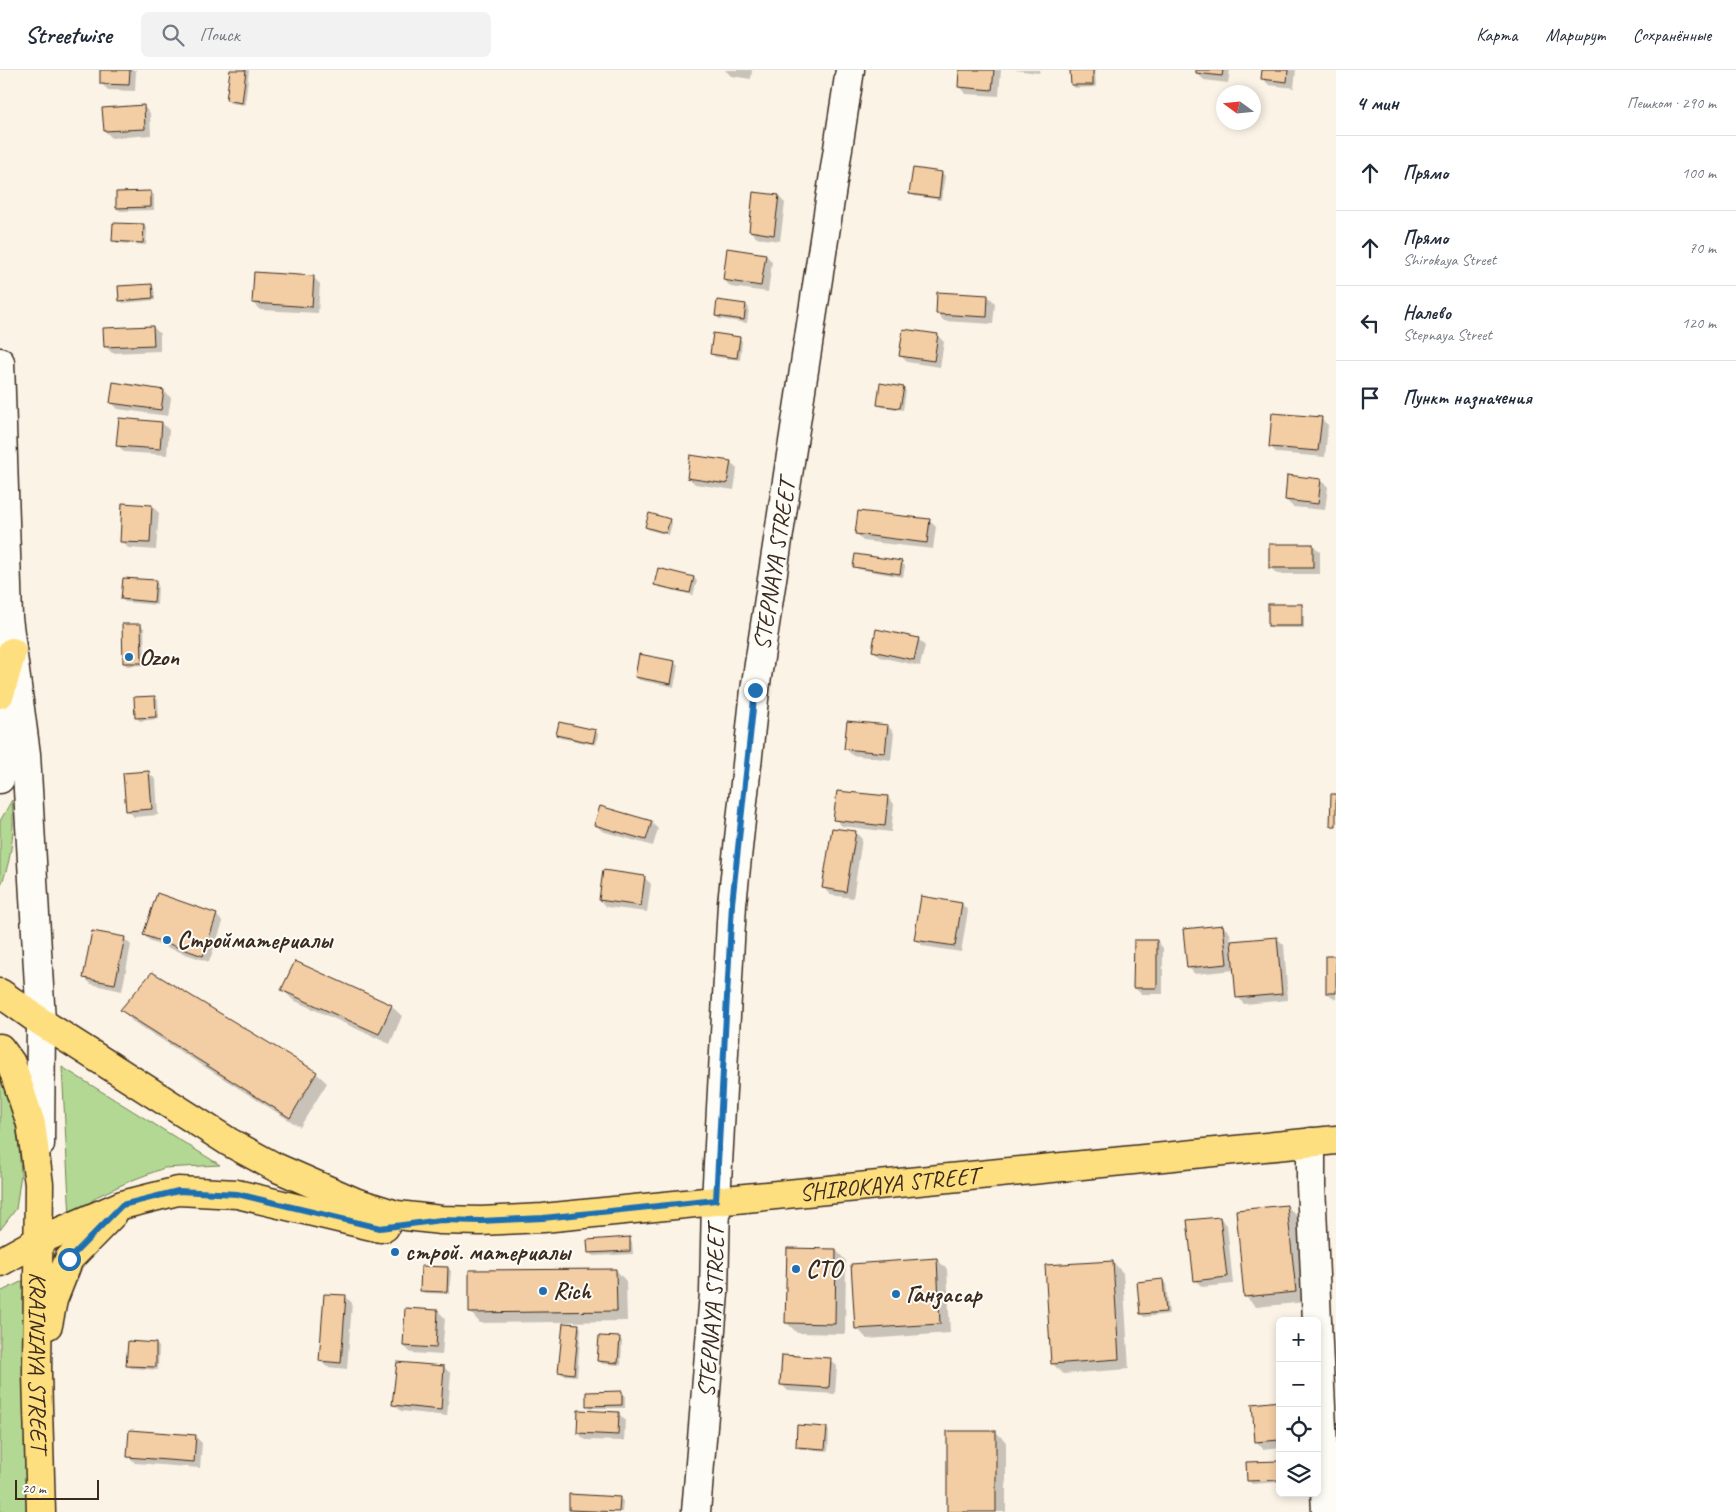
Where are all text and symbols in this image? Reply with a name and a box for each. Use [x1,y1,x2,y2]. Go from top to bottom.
search box [141,12,491,57]
text: Streetwise [25,20,111,50]
icon: search [159,21,187,49]
text: Поиск [199,23,240,47]
text: Карта [1476,24,1517,46]
text: Маршрут [1545,24,1605,46]
text: Сохранённые [1633,24,1711,46]
north arrow [1216,85,1261,130]
text: 4 мин [1356,90,1399,116]
text: Пешком · 290 m [1627,93,1716,113]
icon: ahead [1356,159,1384,187]
text: Прямо [1403,161,1448,185]
text: 100 m [1682,163,1716,183]
text: Прямо [1403,226,1448,250]
icon: ahead [1356,234,1384,262]
text: 70 m [1689,238,1716,258]
text: Shirokaya Street [1403,250,1496,270]
text: Налево [1403,301,1451,325]
icon: left [1356,309,1384,337]
text: 120 m [1682,313,1716,333]
text: Stepnaya Street [1403,325,1492,345]
icon: arrive [1356,384,1384,412]
text: Пункт назначения [1403,386,1532,410]
street label: STEPNAYA STREET [746,472,803,652]
place label: Ozon [139,642,180,672]
marker: Ozon [123,651,135,663]
route end [744,679,767,702]
place label: Стройматериалы [177,925,334,955]
marker: Стройматериалы [161,934,173,946]
street label: SHIROKAYA STREET [798,1160,986,1208]
street label: STEPNAYA STREET [690,1219,731,1399]
place label: строй. материалы [405,1237,572,1267]
marker: строй. материалы [389,1246,401,1258]
route start [58,1248,81,1271]
place label: СТО [806,1254,844,1284]
marker: СТО [790,1263,802,1275]
street label: KRAINIAYA STREET [22,1272,54,1458]
place label: Rich [553,1276,591,1306]
place label: Ганзасар [906,1279,983,1310]
marker: Rich [537,1285,549,1297]
marker: Ганзасар [890,1288,902,1300]
map controls [1276,1317,1321,1497]
button: + [1276,1317,1321,1362]
button: − [1276,1362,1321,1407]
button: locate [1276,1407,1321,1452]
button: layers [1276,1452,1321,1497]
scale bar [15,1477,99,1500]
text: 20 m [22,1480,46,1497]

